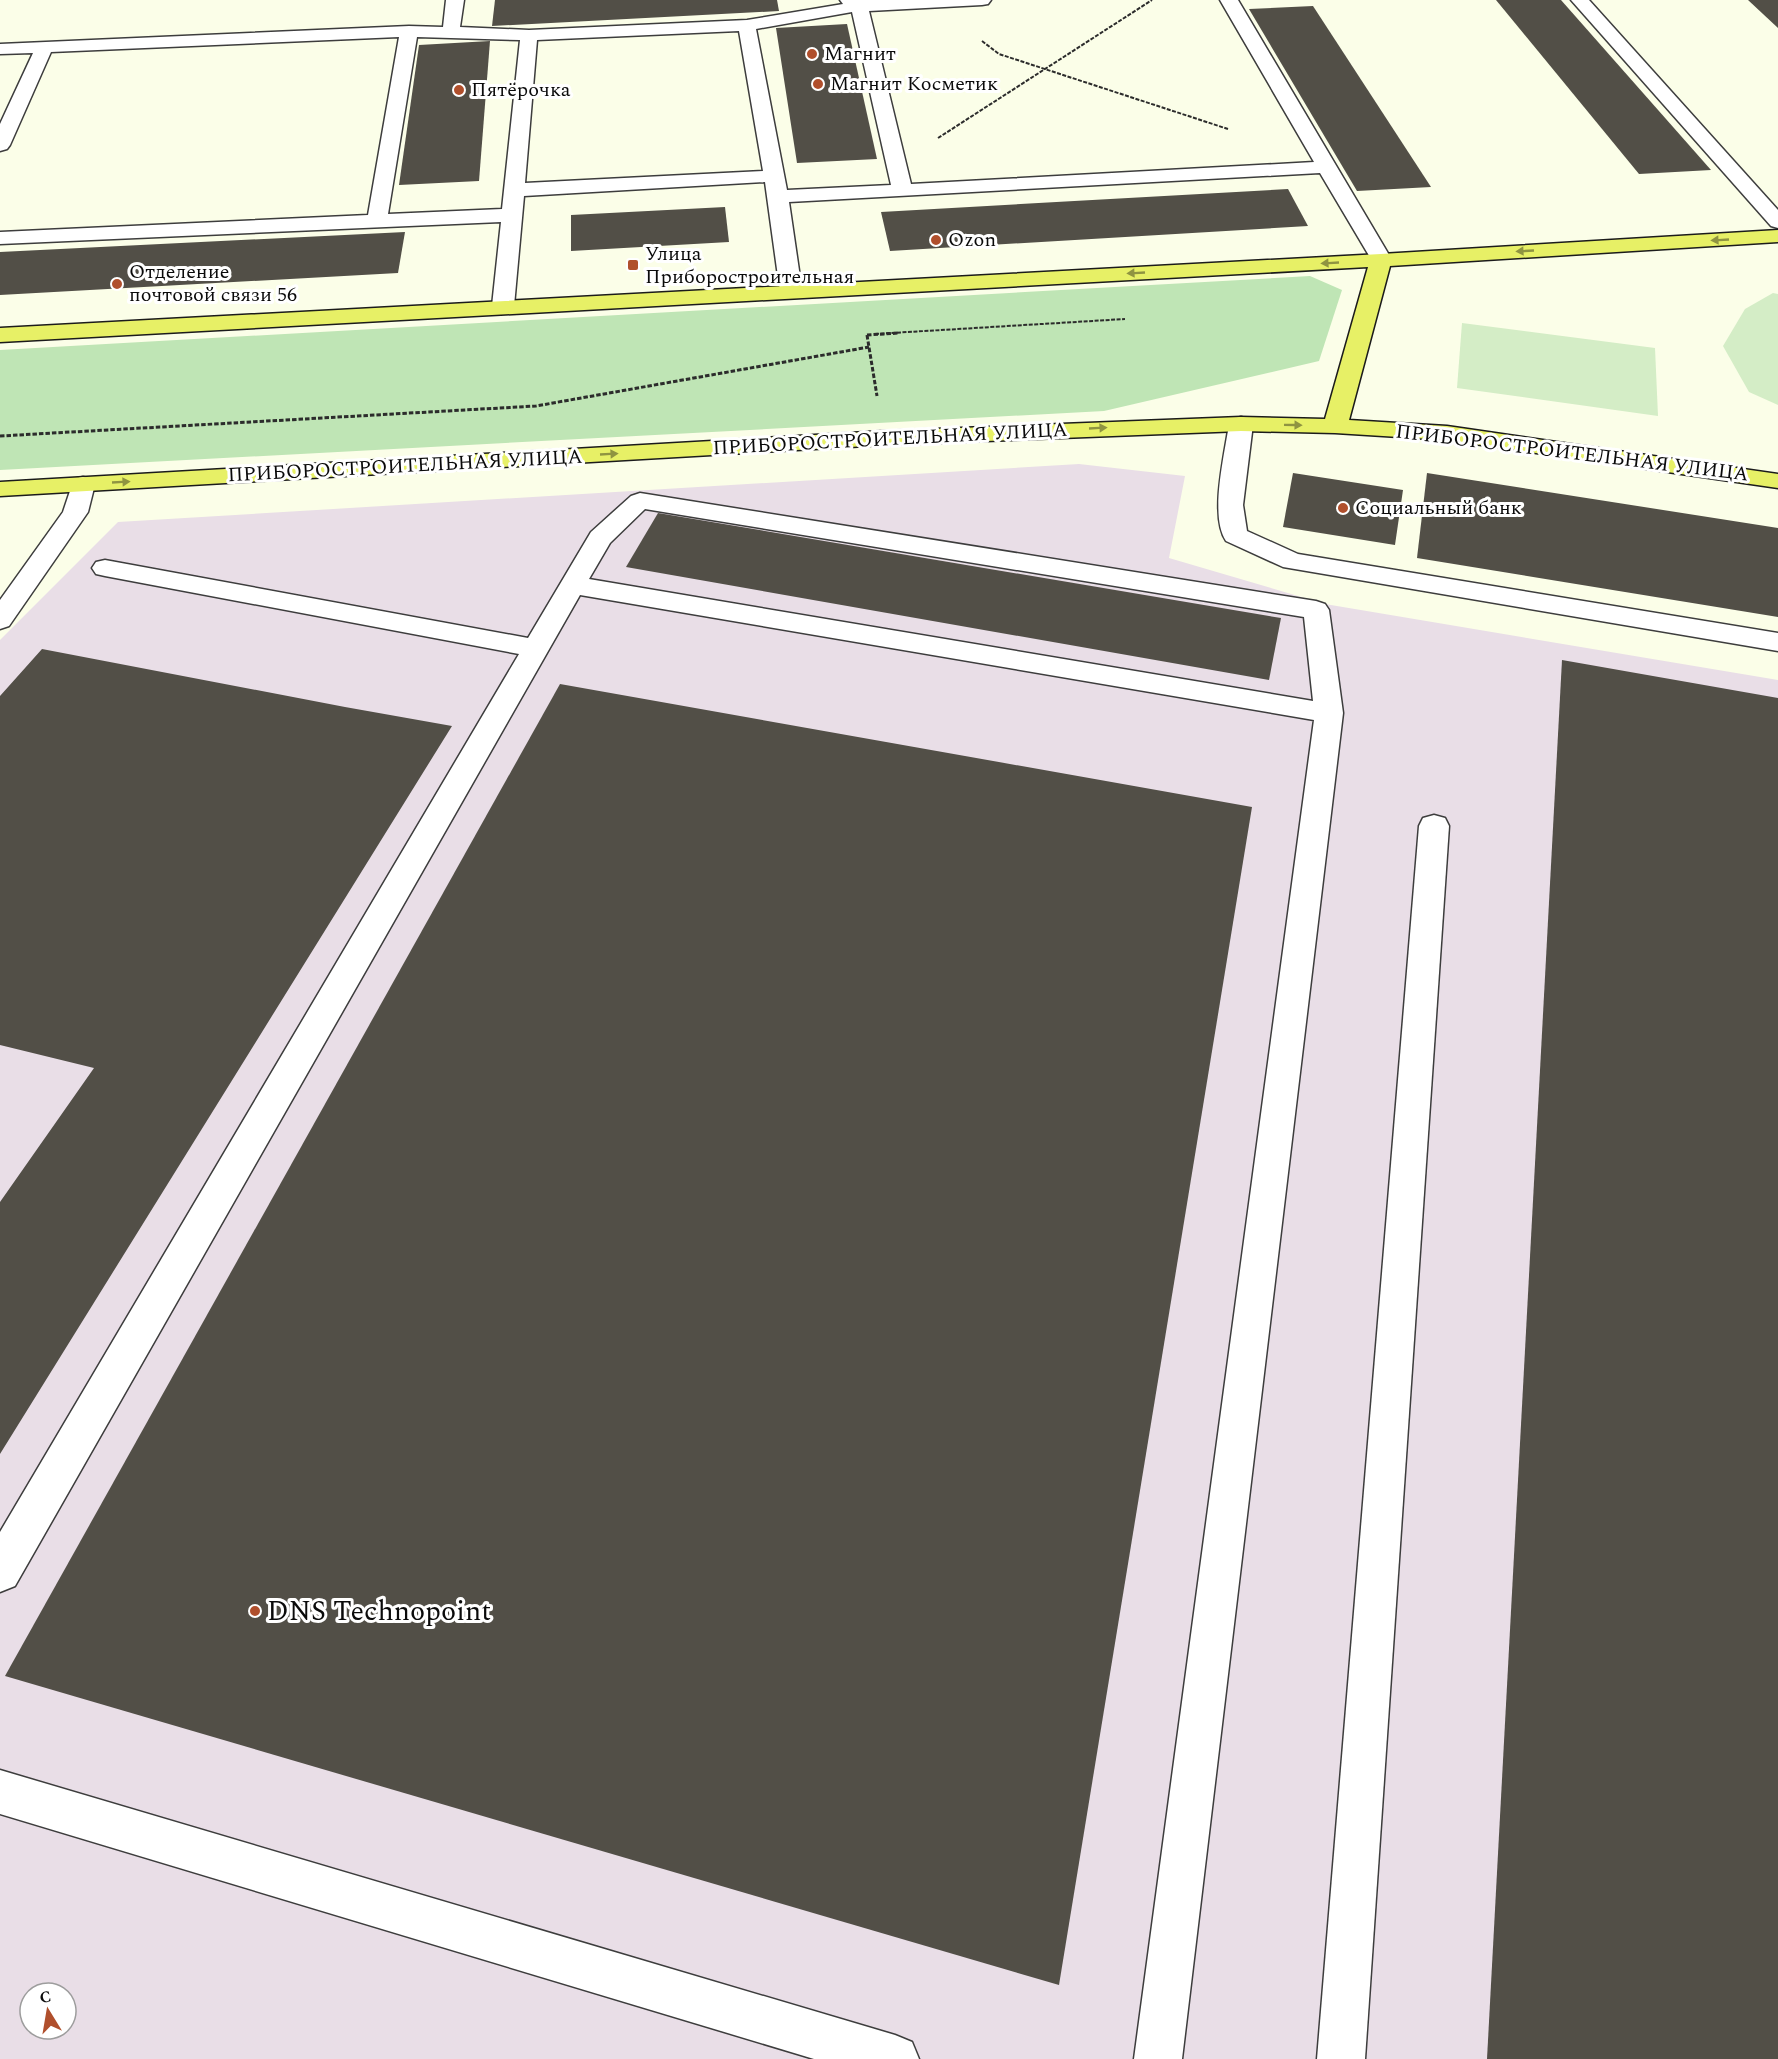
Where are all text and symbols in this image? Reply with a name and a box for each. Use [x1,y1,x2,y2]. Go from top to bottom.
place label: Магнит [824,39,896,69]
marker: Магнит [805,47,819,61]
place label: Магнит Косметик [830,69,998,99]
place label: Пятёрочка [471,75,571,105]
marker: Магнит Косметик [811,77,825,91]
marker: Пятёрочка [452,83,466,97]
place label: Ozon [948,225,996,255]
marker: Ozon [929,233,943,247]
one-way arrow [1710,235,1729,244]
place label: Улица Приборостроительная [645,239,854,292]
one-way arrow [1515,247,1534,256]
place label: Отделение почтовой связи 56 [129,257,297,310]
marker: Улица Приборостроительная [626,258,640,272]
one-way arrow [1321,258,1340,267]
one-way arrow [1126,268,1145,278]
marker: Отделение почтовой связи 56 [110,277,124,291]
street label: ПРИБОРОСТРОИТЕЛЬНАЯ УЛИЦА [712,415,1068,463]
street label: ПРИБОРОСТРОИТЕЛЬНАЯ УЛИЦА [1394,416,1750,490]
one-way arrow [1283,420,1302,430]
one-way arrow [1088,423,1107,433]
street label: ПРИБОРОСТРОИТЕЛЬНАЯ УЛИЦА [227,442,583,490]
one-way arrow [600,449,619,458]
one-way arrow [112,477,131,487]
place label: Социальный банк [1355,493,1522,523]
marker: Социальный банк [1336,501,1350,515]
place label: DNS Technopoint [267,1590,491,1633]
marker: DNS Technopoint [248,1604,262,1618]
north arrow [18,1981,78,2041]
text: С [37,1984,53,2010]

